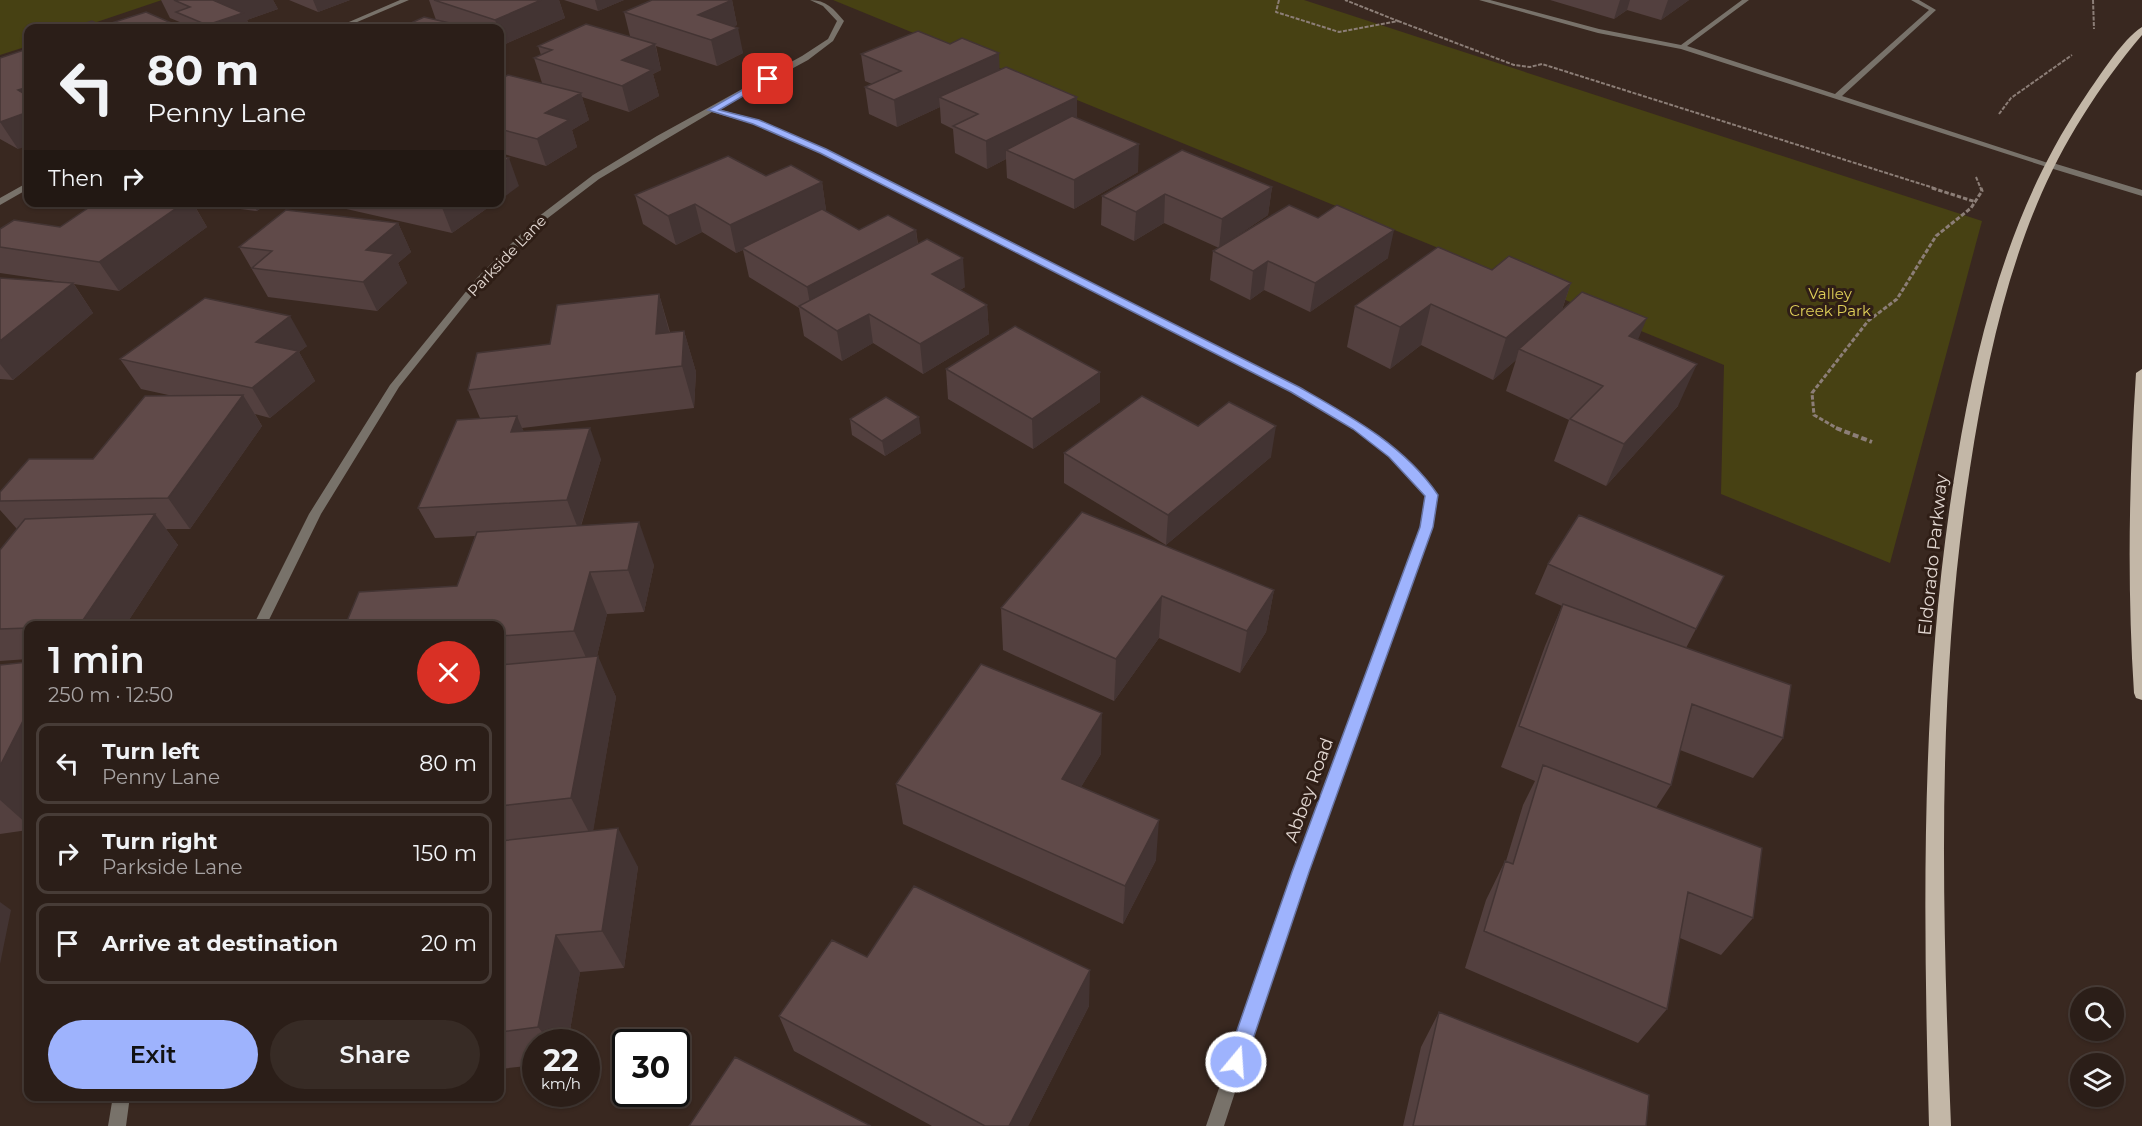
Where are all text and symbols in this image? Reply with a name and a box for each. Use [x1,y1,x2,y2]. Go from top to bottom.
text: 80 m [147,44,259,96]
icon: left [48,48,126,126]
pin [742,53,793,104]
icon: arrive [751,62,784,95]
text: Penny Lane [147,96,306,129]
icon: right [116,162,149,195]
text: Then [48,165,104,192]
street label: Parkside Lane [463,211,550,300]
park label: Valley Creek Park [1789,284,1871,320]
street label: Eldorado Parkway [1914,473,1952,637]
text: 1 min [48,638,145,682]
button: close [417,641,480,704]
text: 250 m · 12:50 [48,683,173,707]
street label: Abbey Road [1280,735,1338,845]
text: Turn left [102,738,200,765]
icon: left [51,747,84,780]
text: 80 m [419,750,477,777]
text: Penny Lane [102,765,220,789]
text: Turn right [102,828,217,855]
icon: right [51,837,84,870]
text: 150 m [413,840,477,867]
text: Parkside Lane [102,855,243,879]
icon: arrive [51,927,84,960]
text: Arrive at destination [102,930,338,957]
text: 20 m [421,930,477,957]
map controls [2070,987,2124,1107]
button: search [2070,987,2124,1041]
button: Exit [48,1020,258,1089]
button: Share [270,1020,480,1089]
speed limit sign: 30 [612,1029,690,1107]
position arrow [1204,1030,1268,1094]
text: 22 [543,1042,579,1079]
button: layers [2070,1053,2124,1107]
text: km/h [541,1074,581,1093]

